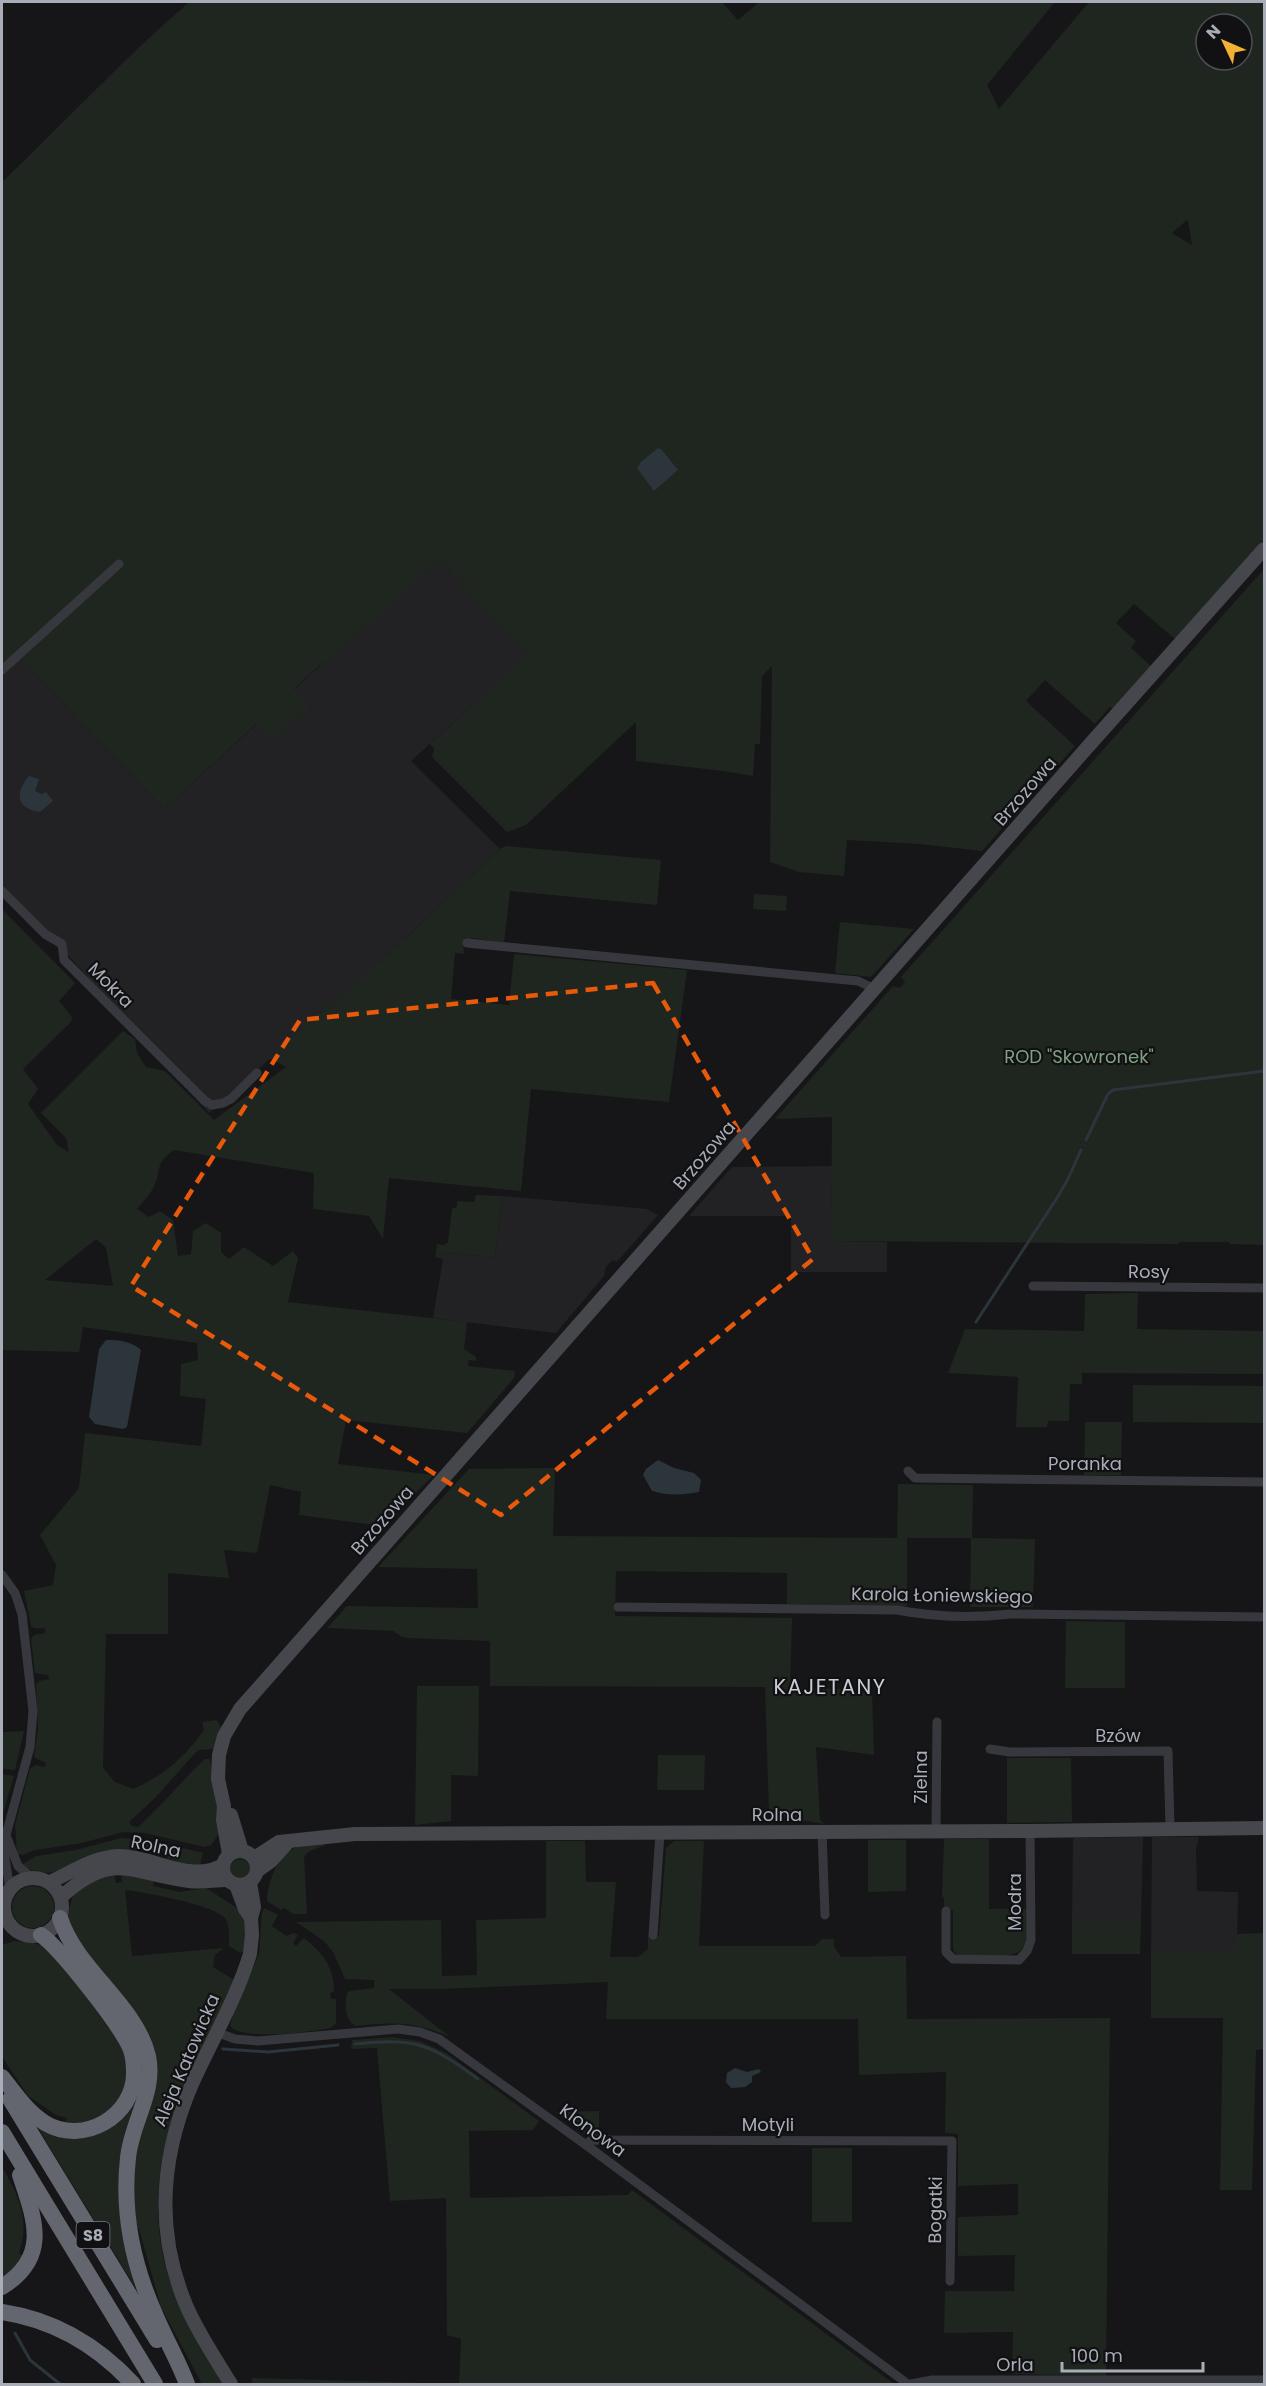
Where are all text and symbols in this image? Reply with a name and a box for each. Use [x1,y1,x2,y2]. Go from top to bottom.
north arrow [1194,12,1254,72]
text: N [1201,20,1226,44]
street label: Brzozowa [988,751,1062,831]
street label: Mokra [83,957,139,1013]
park label: ROD "Skowronek" [1004,1044,1154,1069]
street label: Brzozowa [667,1115,741,1195]
street label: Rosy [1128,1259,1170,1284]
street label: Poranka [1048,1451,1122,1476]
street label: Brzozowa [345,1480,419,1560]
street label: Karola Łoniewskiego [851,1581,1033,1609]
district label: KAJETANY [773,1672,887,1701]
street label: Bzów [1095,1723,1141,1748]
street label: Zielna [908,1750,933,1804]
street label: Rolna [752,1802,802,1827]
street label: Rolna [129,1829,183,1863]
street label: Modra [1002,1873,1027,1931]
street label: Aleja Katowicka [147,1990,225,2130]
street label: Klonowa [555,2097,631,2163]
street label: Motyli [742,2112,794,2137]
street label: Bogatki [922,2176,948,2244]
road number: S8 [76,2222,110,2248]
scale bar [1062,2335,1203,2373]
text: 100 m [1071,2343,1123,2368]
street label: Orla [996,2352,1034,2377]

